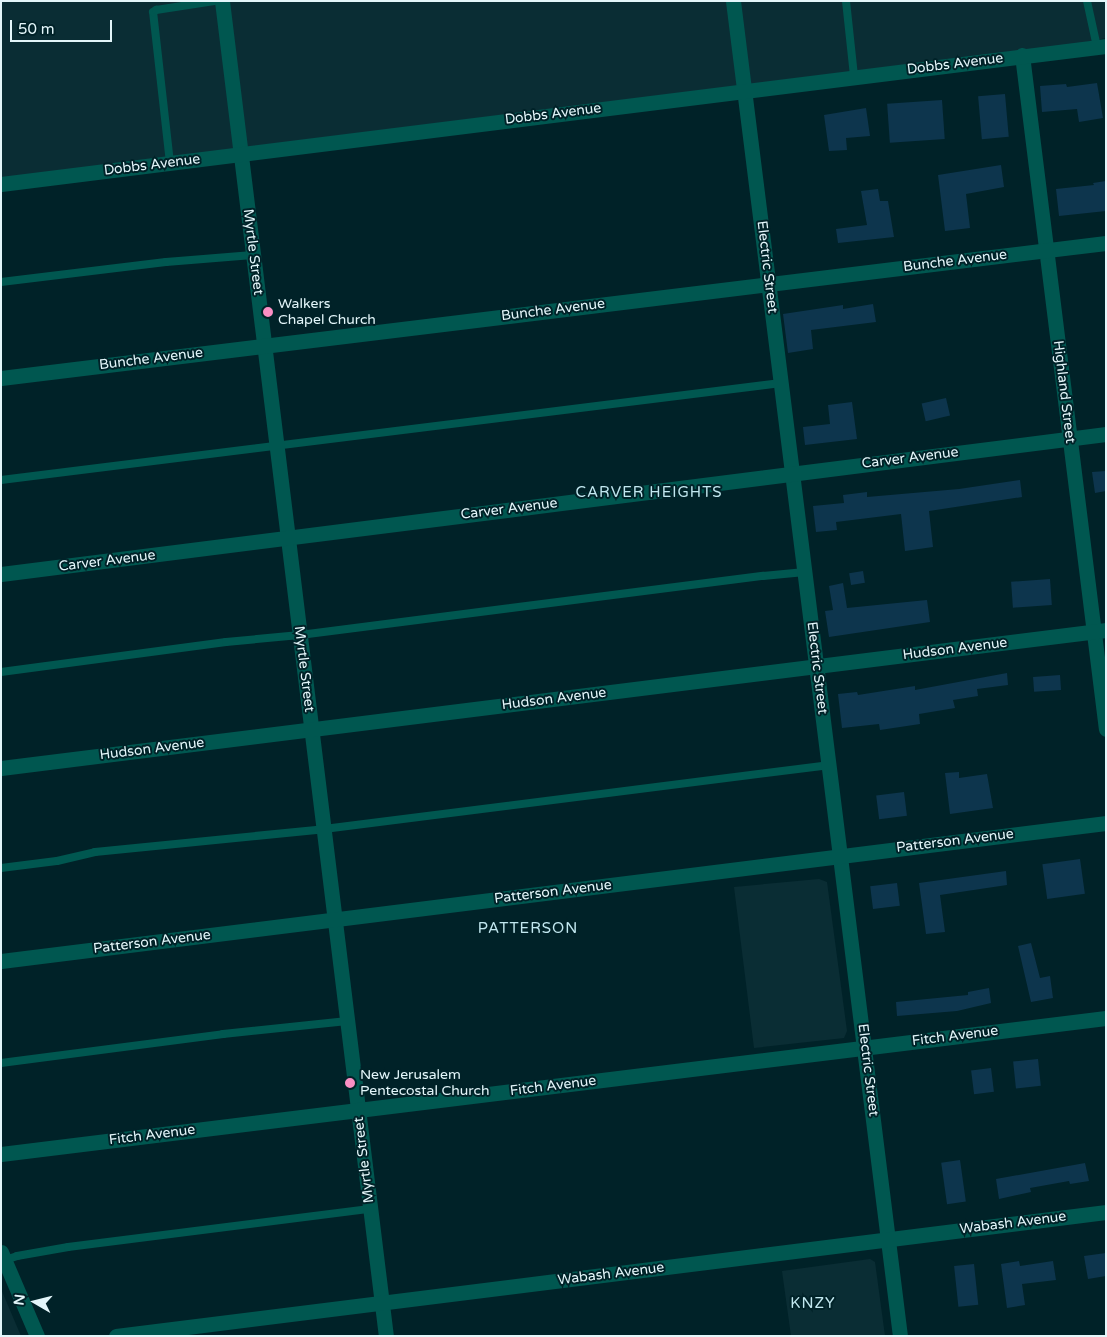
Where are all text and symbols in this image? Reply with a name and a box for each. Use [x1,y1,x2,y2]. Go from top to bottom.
scale bar [12,10,115,42]
text: 50 m [18,20,55,38]
street label: Dobbs Avenue [906,50,1004,78]
street label: Dobbs Avenue [504,100,602,128]
street label: Dobbs Avenue [103,151,201,179]
street label: Myrtle Street [239,208,267,296]
street label: Electric Street [753,220,781,314]
street label: Bunche Avenue [902,246,1008,276]
street label: Bunche Avenue [500,295,606,325]
place label: Walkers Chapel Church [278,296,376,328]
marker: Walkers Chapel Church [262,306,274,318]
street label: Highland Street [1049,340,1079,444]
street label: Bunche Avenue [98,344,204,374]
street label: Carver Avenue [861,444,959,472]
district label: CARVER HEIGHTS [574,484,724,502]
street label: Carver Avenue [460,495,558,523]
street label: Carver Avenue [58,547,156,575]
street label: Electric Street [803,621,831,715]
street label: Myrtle Street [290,625,318,713]
street label: Hudson Avenue [902,634,1008,664]
street label: Hudson Avenue [501,684,607,714]
street label: Hudson Avenue [99,734,205,764]
street label: Patterson Avenue [895,825,1015,857]
street label: Patterson Avenue [493,876,613,908]
district label: PATTERSON [477,920,579,938]
street label: Patterson Avenue [92,926,212,958]
street label: Fitch Avenue [911,1022,999,1050]
street label: Electric Street [854,1023,882,1117]
place label: New Jerusalem Pentecostal Church [360,1067,489,1100]
street label: Fitch Avenue [509,1072,597,1100]
marker: New Jerusalem Pentecostal Church [344,1077,356,1089]
street label: Myrtle Street [350,1116,378,1204]
street label: Fitch Avenue [108,1121,196,1149]
street label: Wabash Avenue [959,1208,1067,1238]
street label: Wabash Avenue [557,1259,665,1289]
north arrow [10,1277,60,1327]
text: N [10,1293,29,1307]
district label: KNZY [790,1295,836,1313]

